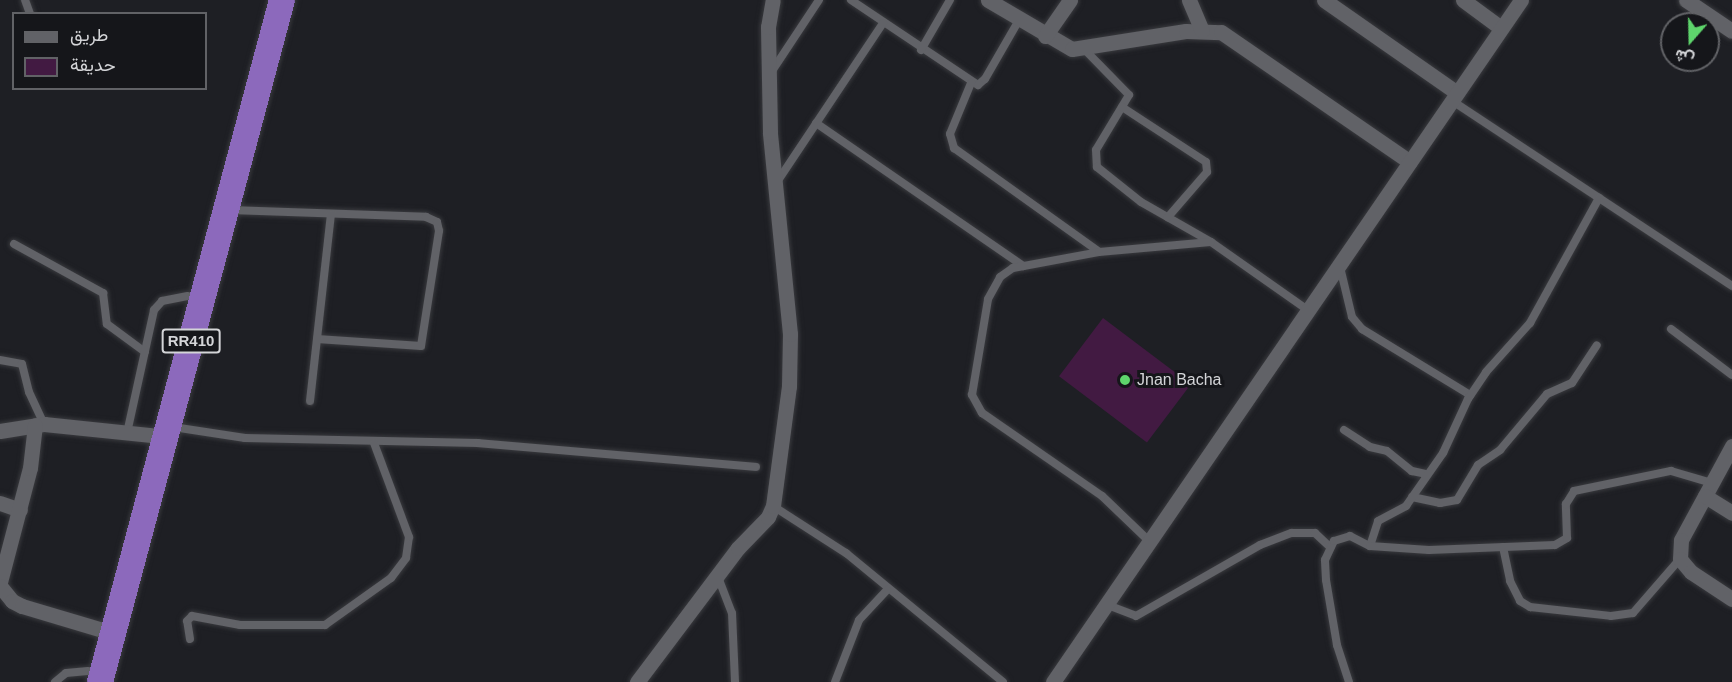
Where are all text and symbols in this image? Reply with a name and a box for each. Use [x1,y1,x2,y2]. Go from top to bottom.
legend [12,12,207,90]
north arrow [1660,12,1720,72]
text: طريق [70,25,108,45]
text: ش [1672,46,1696,69]
text: حديقة [70,55,116,75]
road number: RR410 [161,329,221,353]
place label: Jnan Bacha [1137,370,1222,390]
marker: Jnan Bacha [1118,373,1132,387]

